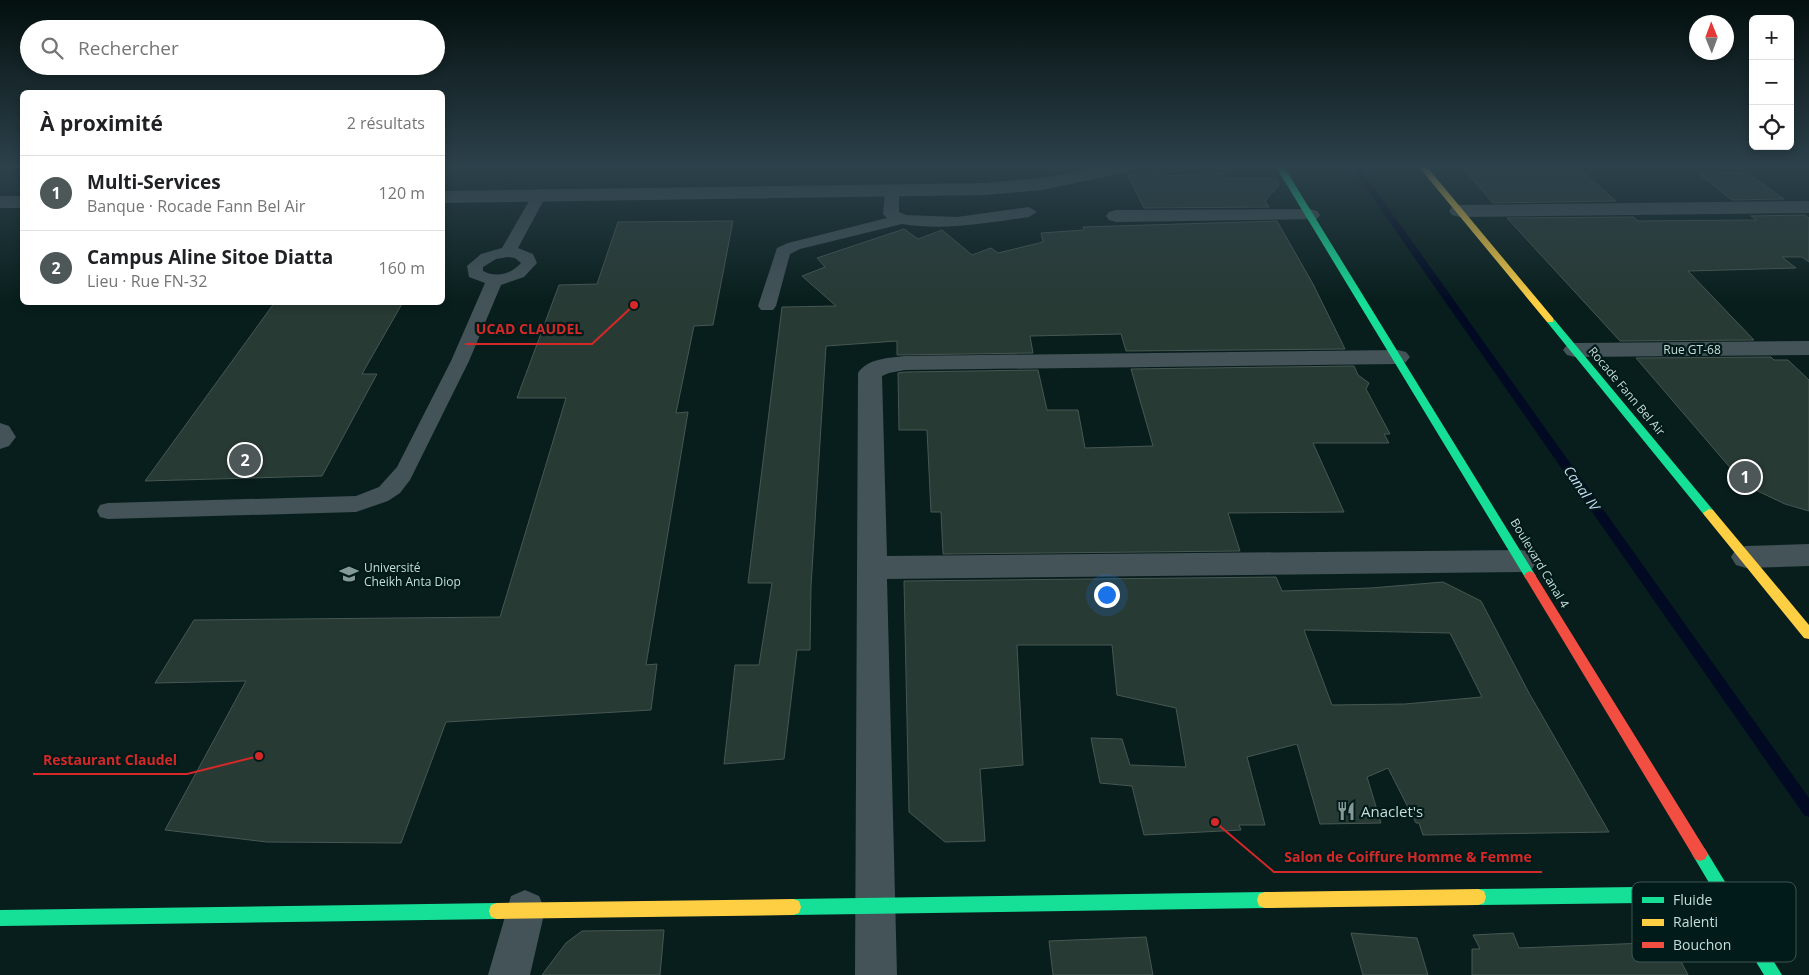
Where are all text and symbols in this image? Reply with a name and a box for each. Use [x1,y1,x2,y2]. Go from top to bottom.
north arrow [1689,15,1734,60]
map controls [1749,15,1794,150]
button: + [1749,15,1794,60]
search box [20,20,445,75]
icon: search [38,34,66,62]
text: Rechercher [78,35,179,61]
button: − [1749,60,1794,105]
button: locate [1749,105,1794,150]
text: À proximité [40,109,163,137]
text: 2 résultats [347,112,425,134]
text: Multi-Services [87,169,221,195]
text: 1 [51,182,61,204]
text: 120 m [379,182,425,204]
text: Banque · Rocade Fann Bel Air [87,195,305,217]
text: Campus Aline Sitoe Diatta [87,244,333,270]
text: 2 [51,257,61,279]
text: 160 m [379,257,425,279]
text: Lieu · Rue FN-32 [87,270,207,292]
callout: UCAD CLAUDEL [465,315,592,344]
text: UCAD CLAUDEL [476,319,582,338]
street label: Rue GT-68 [1663,341,1721,358]
street label: Rocade Fann Bel Air [1585,343,1669,439]
pin: 2 [229,441,261,479]
pin: 1 [1729,458,1761,496]
water label: Canal IV [1560,462,1605,515]
street label: Boulevard Canal 4 [1507,515,1573,611]
place label: Université Cheikh Anta Diop [364,559,461,590]
school or university icon: Université Cheikh Anta Diop [338,563,360,585]
your location [1094,582,1120,608]
callout: Restaurant Claudel [33,745,187,774]
text: Restaurant Claudel [43,750,177,769]
restaurant icon: Anaclet's [1335,800,1357,822]
place label: Anaclet's [1361,801,1423,821]
callout: Salon de Coiffure Homme & Femme [1274,843,1542,872]
text: Salon de Coiffure Homme & Femme [1284,847,1532,866]
legend [1632,882,1796,962]
text: Fluide [1673,890,1712,909]
text: Ralenti [1673,912,1718,931]
text: Bouchon [1673,935,1731,954]

